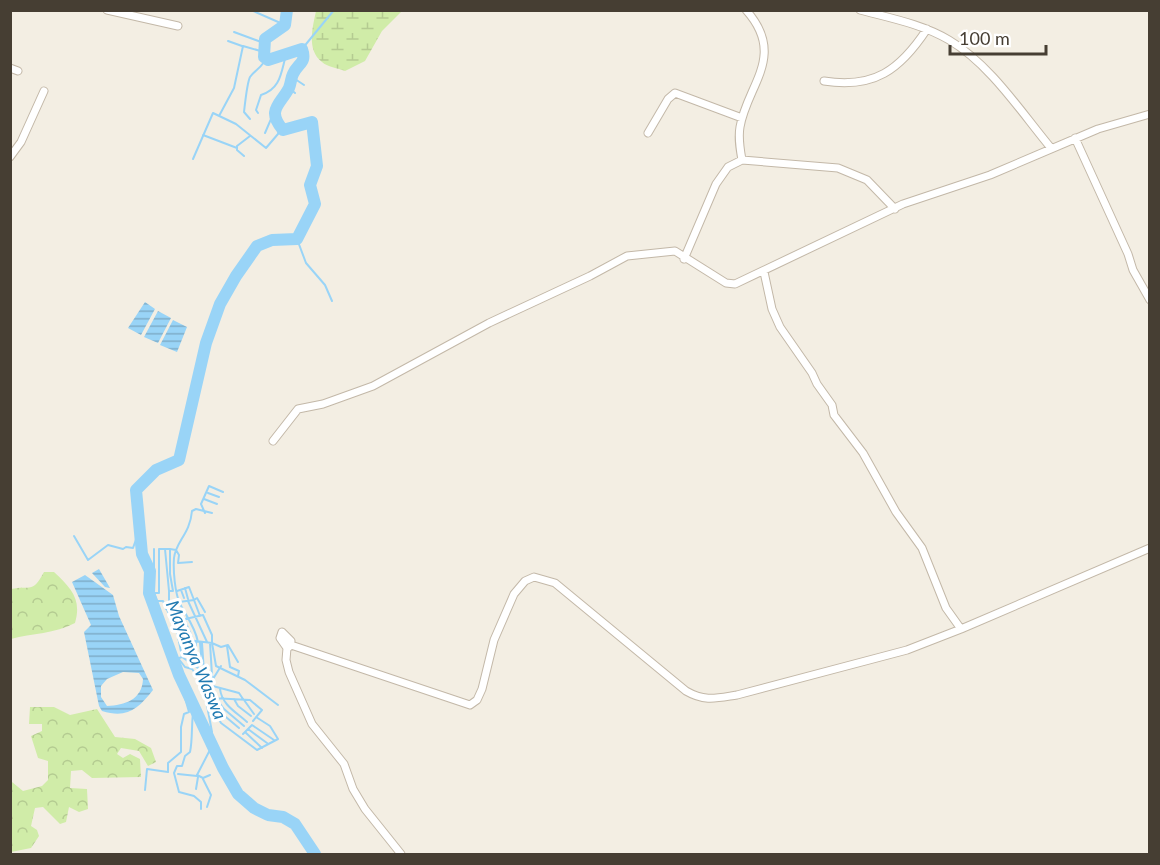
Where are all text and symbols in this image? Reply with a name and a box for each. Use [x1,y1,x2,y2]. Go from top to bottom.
scale bar [950,18,1046,56]
text: 100 m [959,27,1010,49]
water label: Mayanya Waswa [162,597,232,723]

